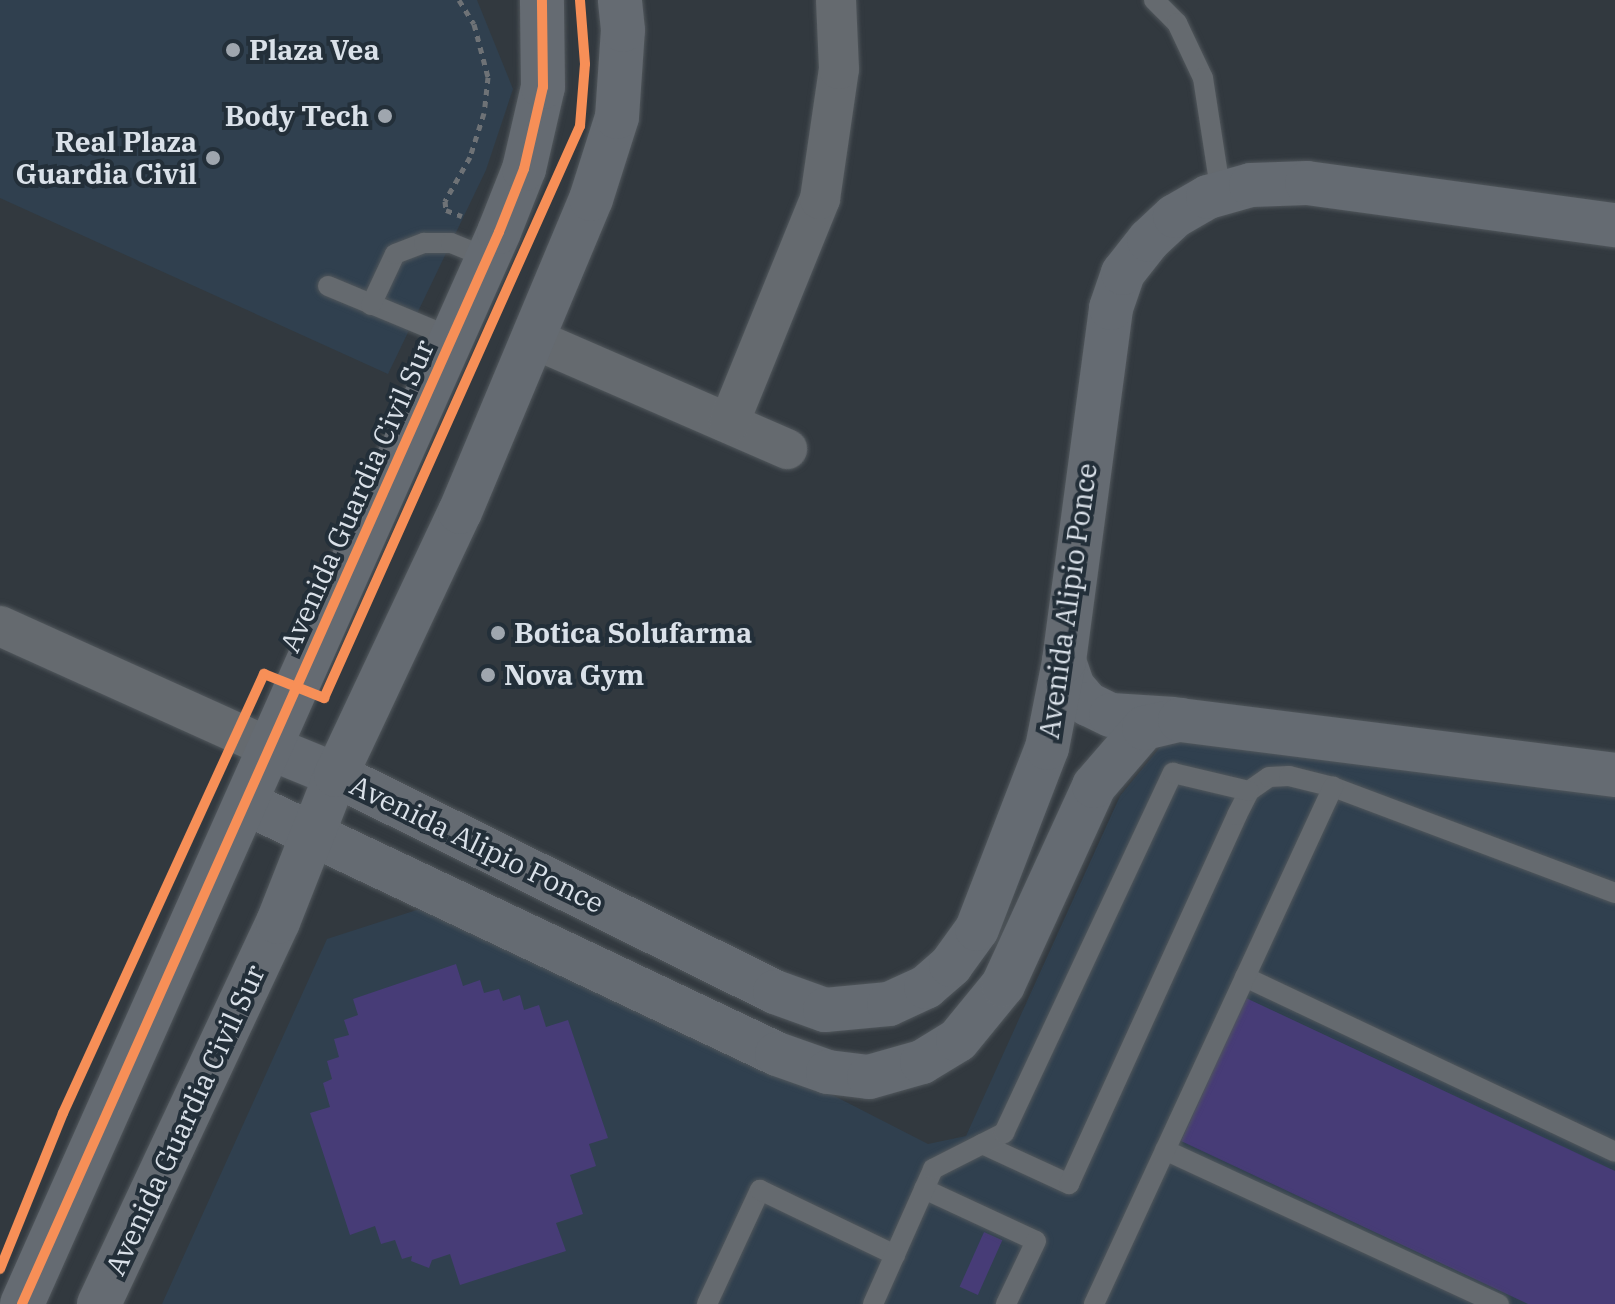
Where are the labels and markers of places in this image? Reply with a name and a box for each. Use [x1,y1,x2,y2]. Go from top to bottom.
place label: Plaza Vea [249,33,380,67]
marker: Plaza Vea [224,41,242,59]
place label: Body Tech [225,99,369,133]
marker: Body Tech [376,107,394,125]
place label: Real Plaza Guardia Civil [16,125,197,191]
marker: Real Plaza Guardia Civil [204,149,222,167]
place label: Botica Solufarma [514,616,752,650]
marker: Botica Solufarma [489,624,507,642]
place label: Nova Gym [504,658,644,692]
marker: Nova Gym [479,666,497,684]

